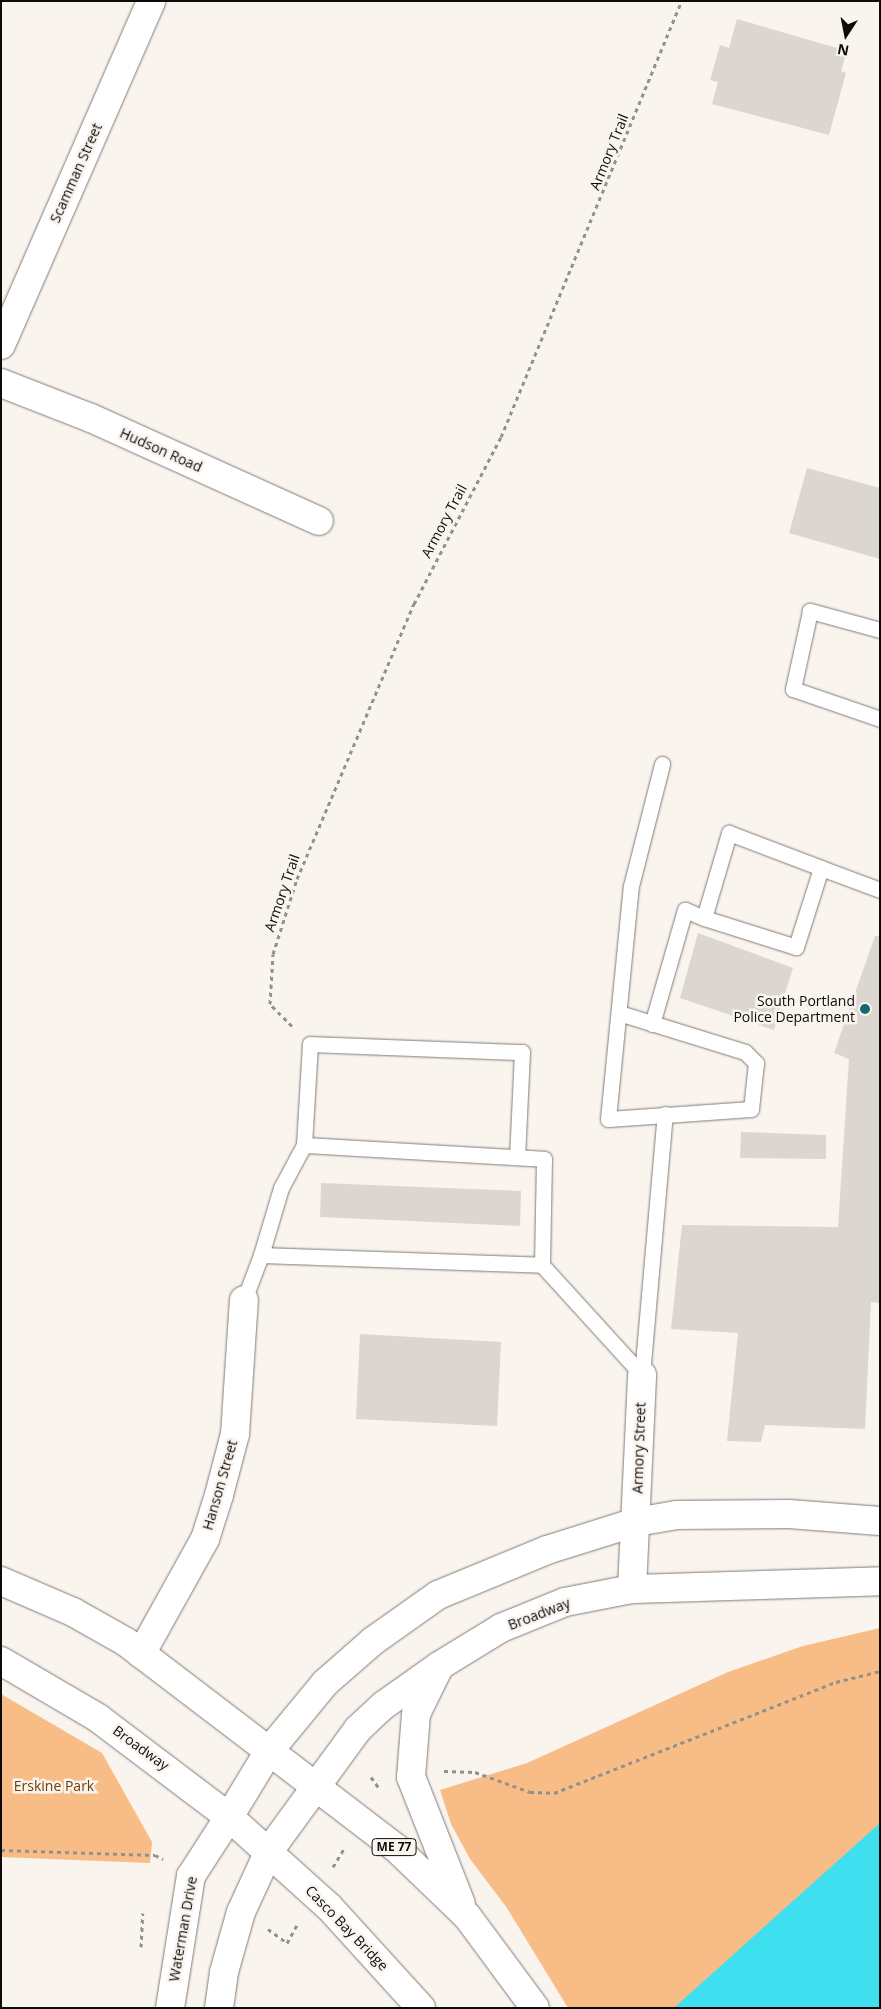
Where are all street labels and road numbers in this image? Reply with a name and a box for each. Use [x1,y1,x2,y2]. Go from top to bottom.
street label: Armory Trail [586,111,632,193]
street label: Scamman Street [47,121,105,225]
street label: Hudson Road [117,424,205,476]
street label: Armory Trail [418,481,470,561]
street label: Armory Trail [261,852,303,934]
street label: Armory Street [629,1402,649,1494]
street label: Hanson Street [199,1438,241,1532]
street label: Broadway [506,1594,572,1634]
street label: Broadway [110,1722,172,1774]
road number: ME 77 [372,1838,416,1856]
street label: Waterman Drive [165,1875,201,1983]
street label: Casco Bay Bridge [302,1882,392,1974]

